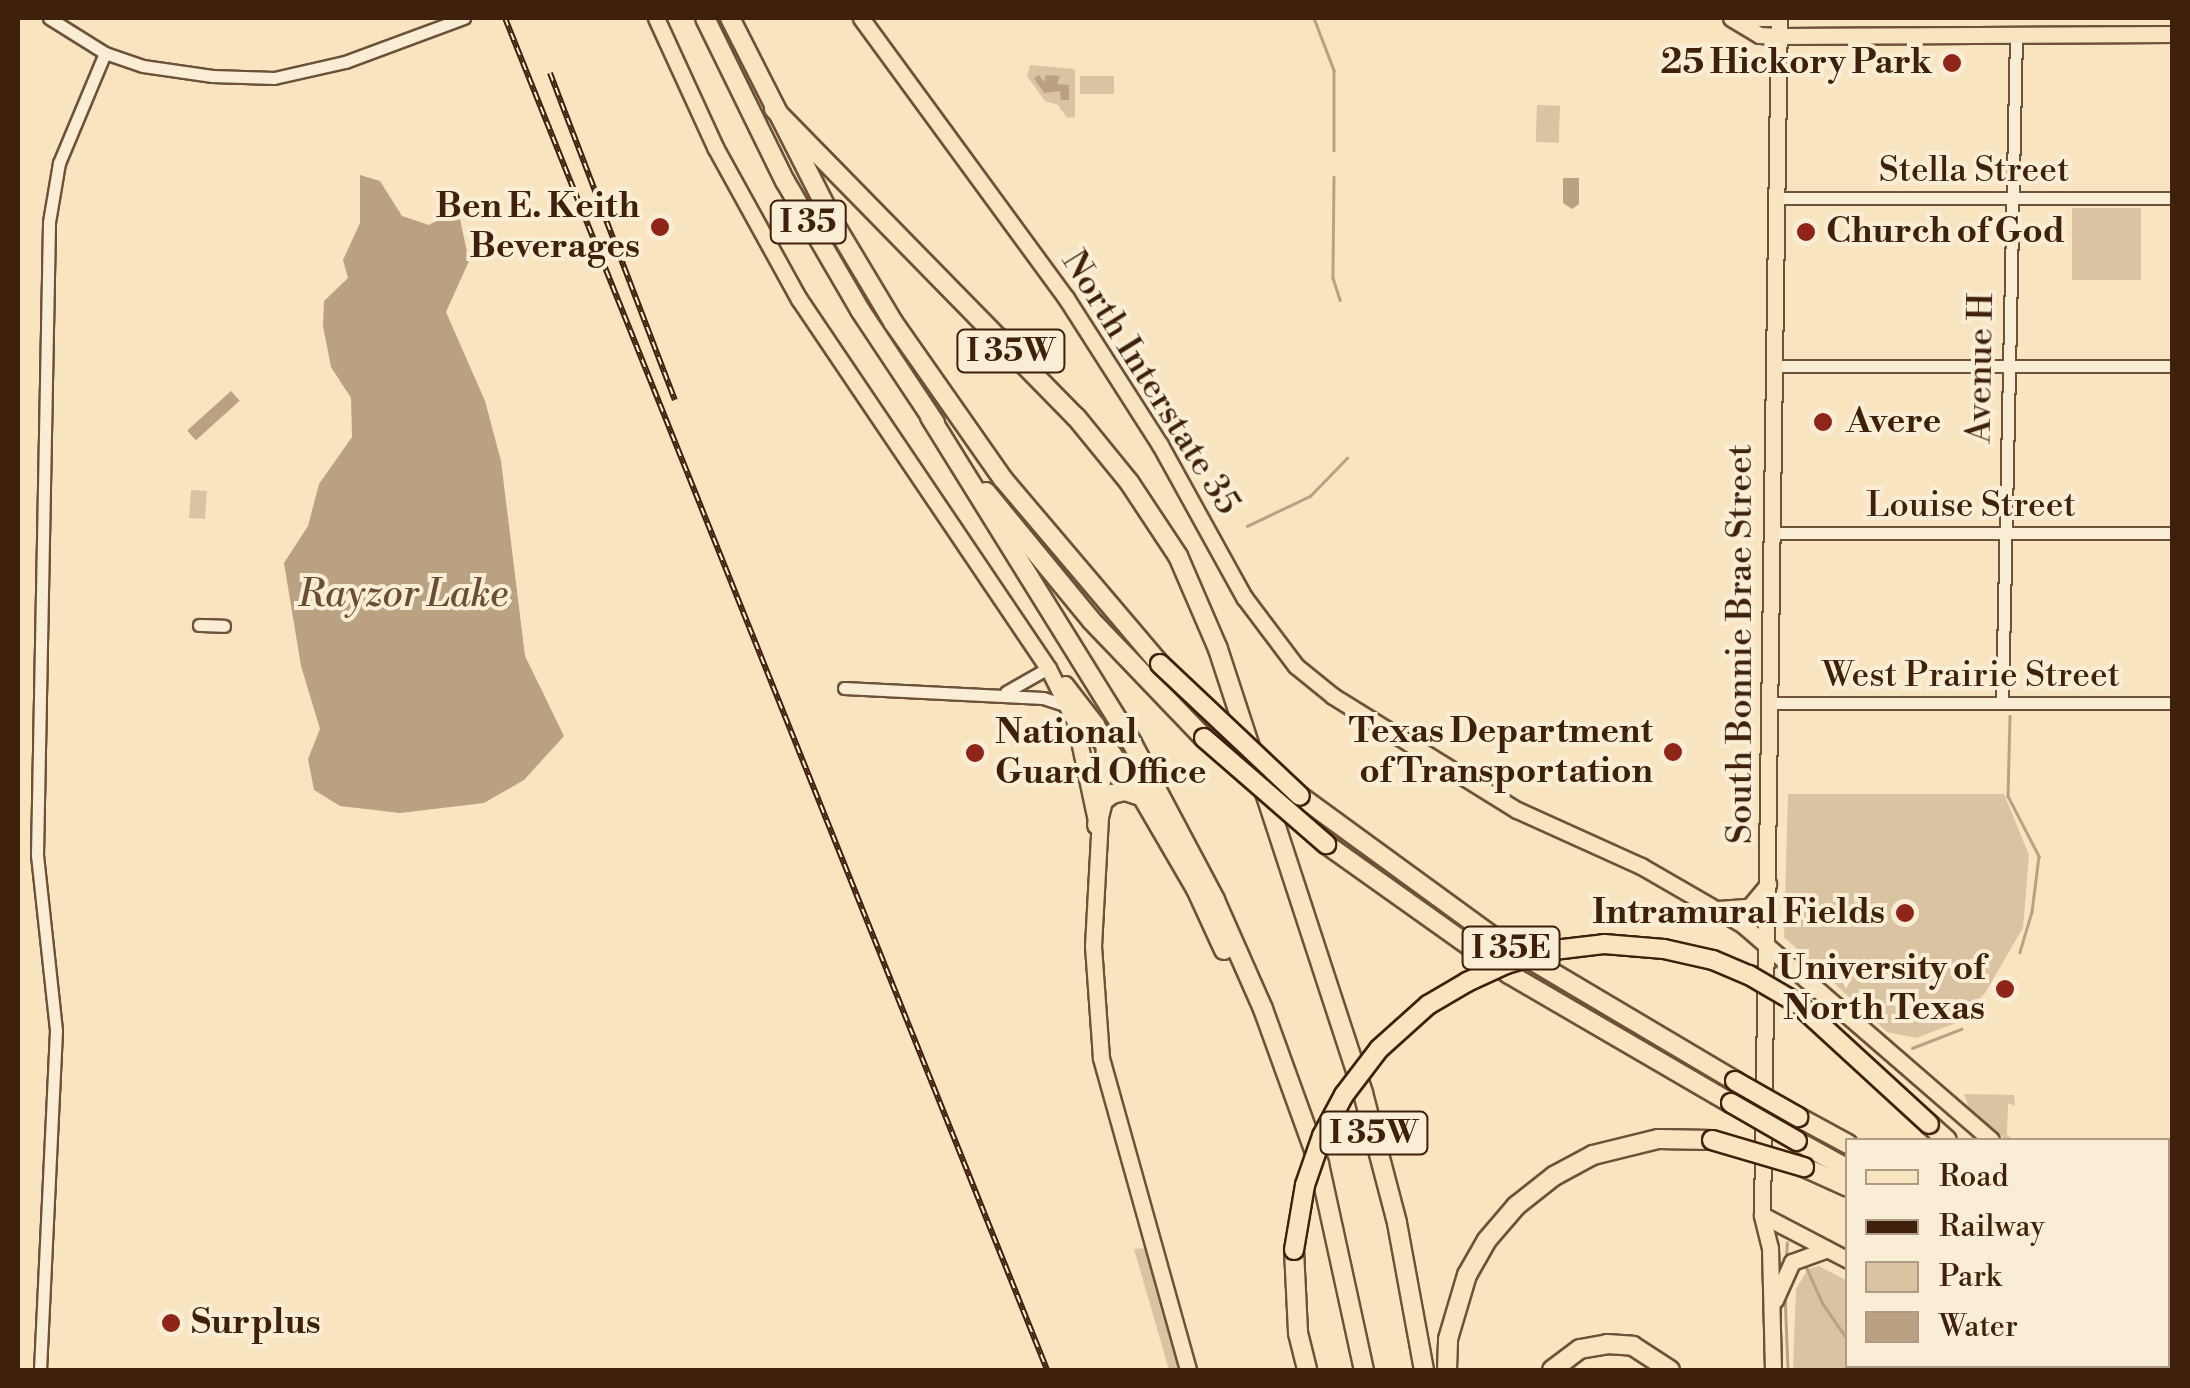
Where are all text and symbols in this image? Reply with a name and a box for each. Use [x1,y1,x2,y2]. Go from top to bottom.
place label: 25 Hickory Park [1661,42,1932,84]
marker: 25 Hickory Park [1941,52,1963,74]
street label: Stella Street [1879,150,2069,192]
place label: Ben E. Keith Beverages [435,186,640,268]
road number: I 35 [768,195,848,249]
place label: Church of God [1826,211,2065,253]
marker: Ben E. Keith Beverages [649,216,671,238]
marker: Church of God [1795,221,1817,243]
street label: North Interstate 35 [1052,243,1248,523]
street label: Avenue H [1959,292,2003,444]
road number: I 35W [956,324,1066,378]
place label: Avere [1846,401,1941,443]
marker: Avere [1810,409,1836,435]
street label: South Bonnie Brae Street [1720,444,1762,844]
street label: Louise Street [1866,485,2076,527]
water label: Rayzor Lake [298,572,508,618]
street label: West Prairie Street [1822,655,2120,697]
place label: Texas Department of Transportation [1349,711,1653,793]
place label: National Guard Office [995,712,1206,794]
marker: Texas Department of Transportation [1662,741,1684,763]
marker: National Guard Office [964,742,986,764]
place label: Intramural Fields [1592,892,1885,934]
marker: Intramural Fields [1894,902,1916,924]
road number: I 35E [1461,921,1561,975]
place label: University of North Texas [1778,948,1985,1030]
marker: University of North Texas [1994,978,2016,1000]
road number: I 35W [1319,1106,1429,1160]
legend [1845,1138,2170,1368]
text: Road [1939,1158,2009,1196]
text: Railway [1939,1208,2045,1246]
text: Park [1939,1258,2001,1296]
place label: Surplus [191,1302,321,1344]
text: Water [1939,1308,2018,1346]
marker: Surplus [160,1312,182,1334]

